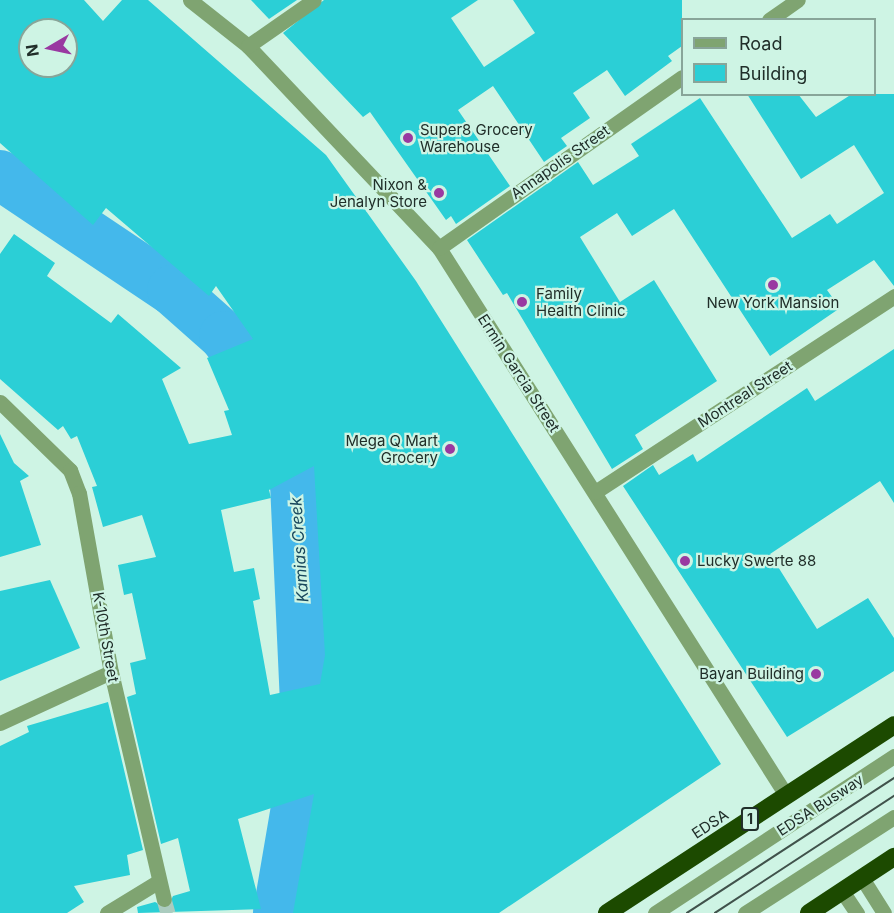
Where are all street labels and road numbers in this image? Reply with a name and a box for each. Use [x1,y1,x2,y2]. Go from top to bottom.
street label: Annapolis Street [507,121,613,203]
street label: Ermin Garcia Street [474,311,564,435]
street label: Montreal Street [694,357,796,431]
street label: K-10th Street [89,590,123,684]
street label: EDSA Busway [773,770,867,840]
street label: EDSA [688,806,732,842]
road number: 1 [740,808,760,830]

